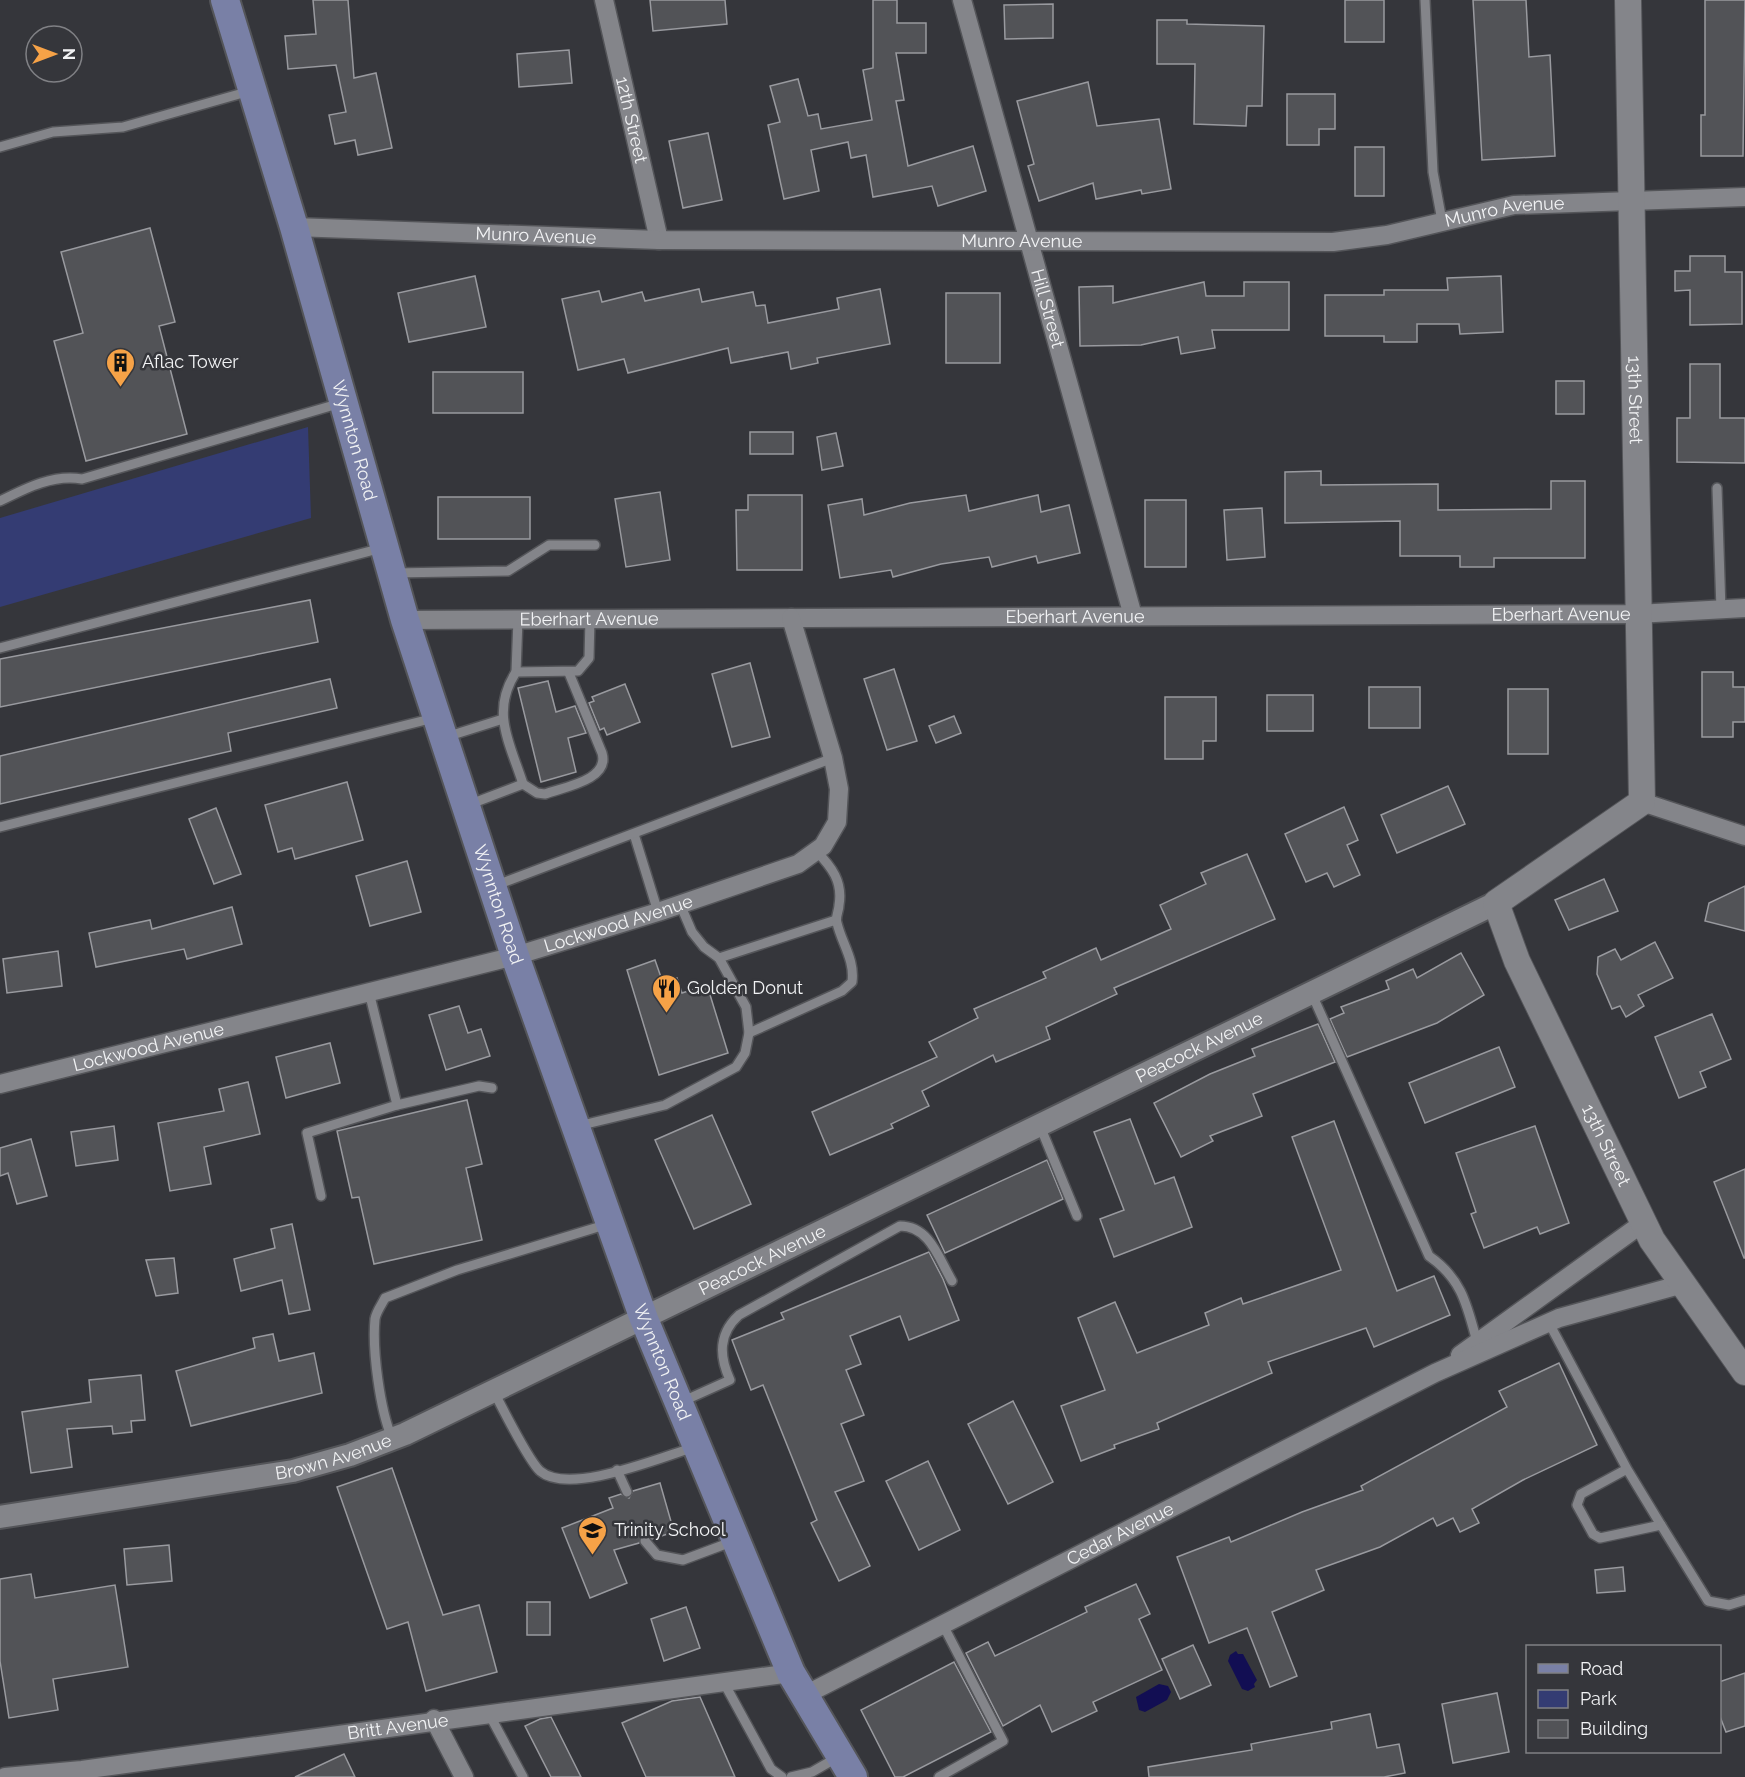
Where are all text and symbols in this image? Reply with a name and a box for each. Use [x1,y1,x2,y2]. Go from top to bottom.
north arrow [24,24,84,84]
text: N [59,48,78,60]
street label: 12th Street [612,74,652,165]
street label: Munro Avenue [1443,192,1565,231]
street label: Munro Avenue [475,222,597,248]
street label: Munro Avenue [961,230,1083,251]
street label: Hill Street [1027,266,1069,350]
building icon: Aflac Tower [105,346,137,388]
place label: Aflac Tower [142,351,239,372]
street label: 13th Street [1624,356,1647,444]
street label: Wynnton Road [328,378,382,503]
street label: Eberhart Avenue [1491,603,1631,625]
street label: Eberhart Avenue [1005,605,1145,627]
street label: Eberhart Avenue [519,608,659,629]
street label: Wynnton Road [469,842,528,967]
street label: Lockwood Avenue [541,890,696,956]
restaurant icon: Golden Donut [650,972,682,1014]
place label: Golden Donut [687,977,803,998]
street label: Peacock Avenue [1132,1007,1266,1087]
street label: Lockwood Avenue [71,1018,226,1075]
street label: 13th Street [1578,1101,1635,1189]
street label: Peacock Avenue [695,1220,829,1299]
street label: Wynnton Road [629,1301,696,1423]
street label: Brown Avenue [274,1429,395,1484]
street label: Cedar Avenue [1063,1497,1177,1569]
school or university icon: Trinity School [577,1514,609,1556]
place label: Trinity School [614,1519,726,1540]
legend [1526,1645,1721,1753]
text: Road [1580,1658,1623,1679]
text: Park [1580,1688,1617,1709]
street label: Britt Avenue [346,1709,450,1744]
text: Building [1580,1718,1648,1739]

